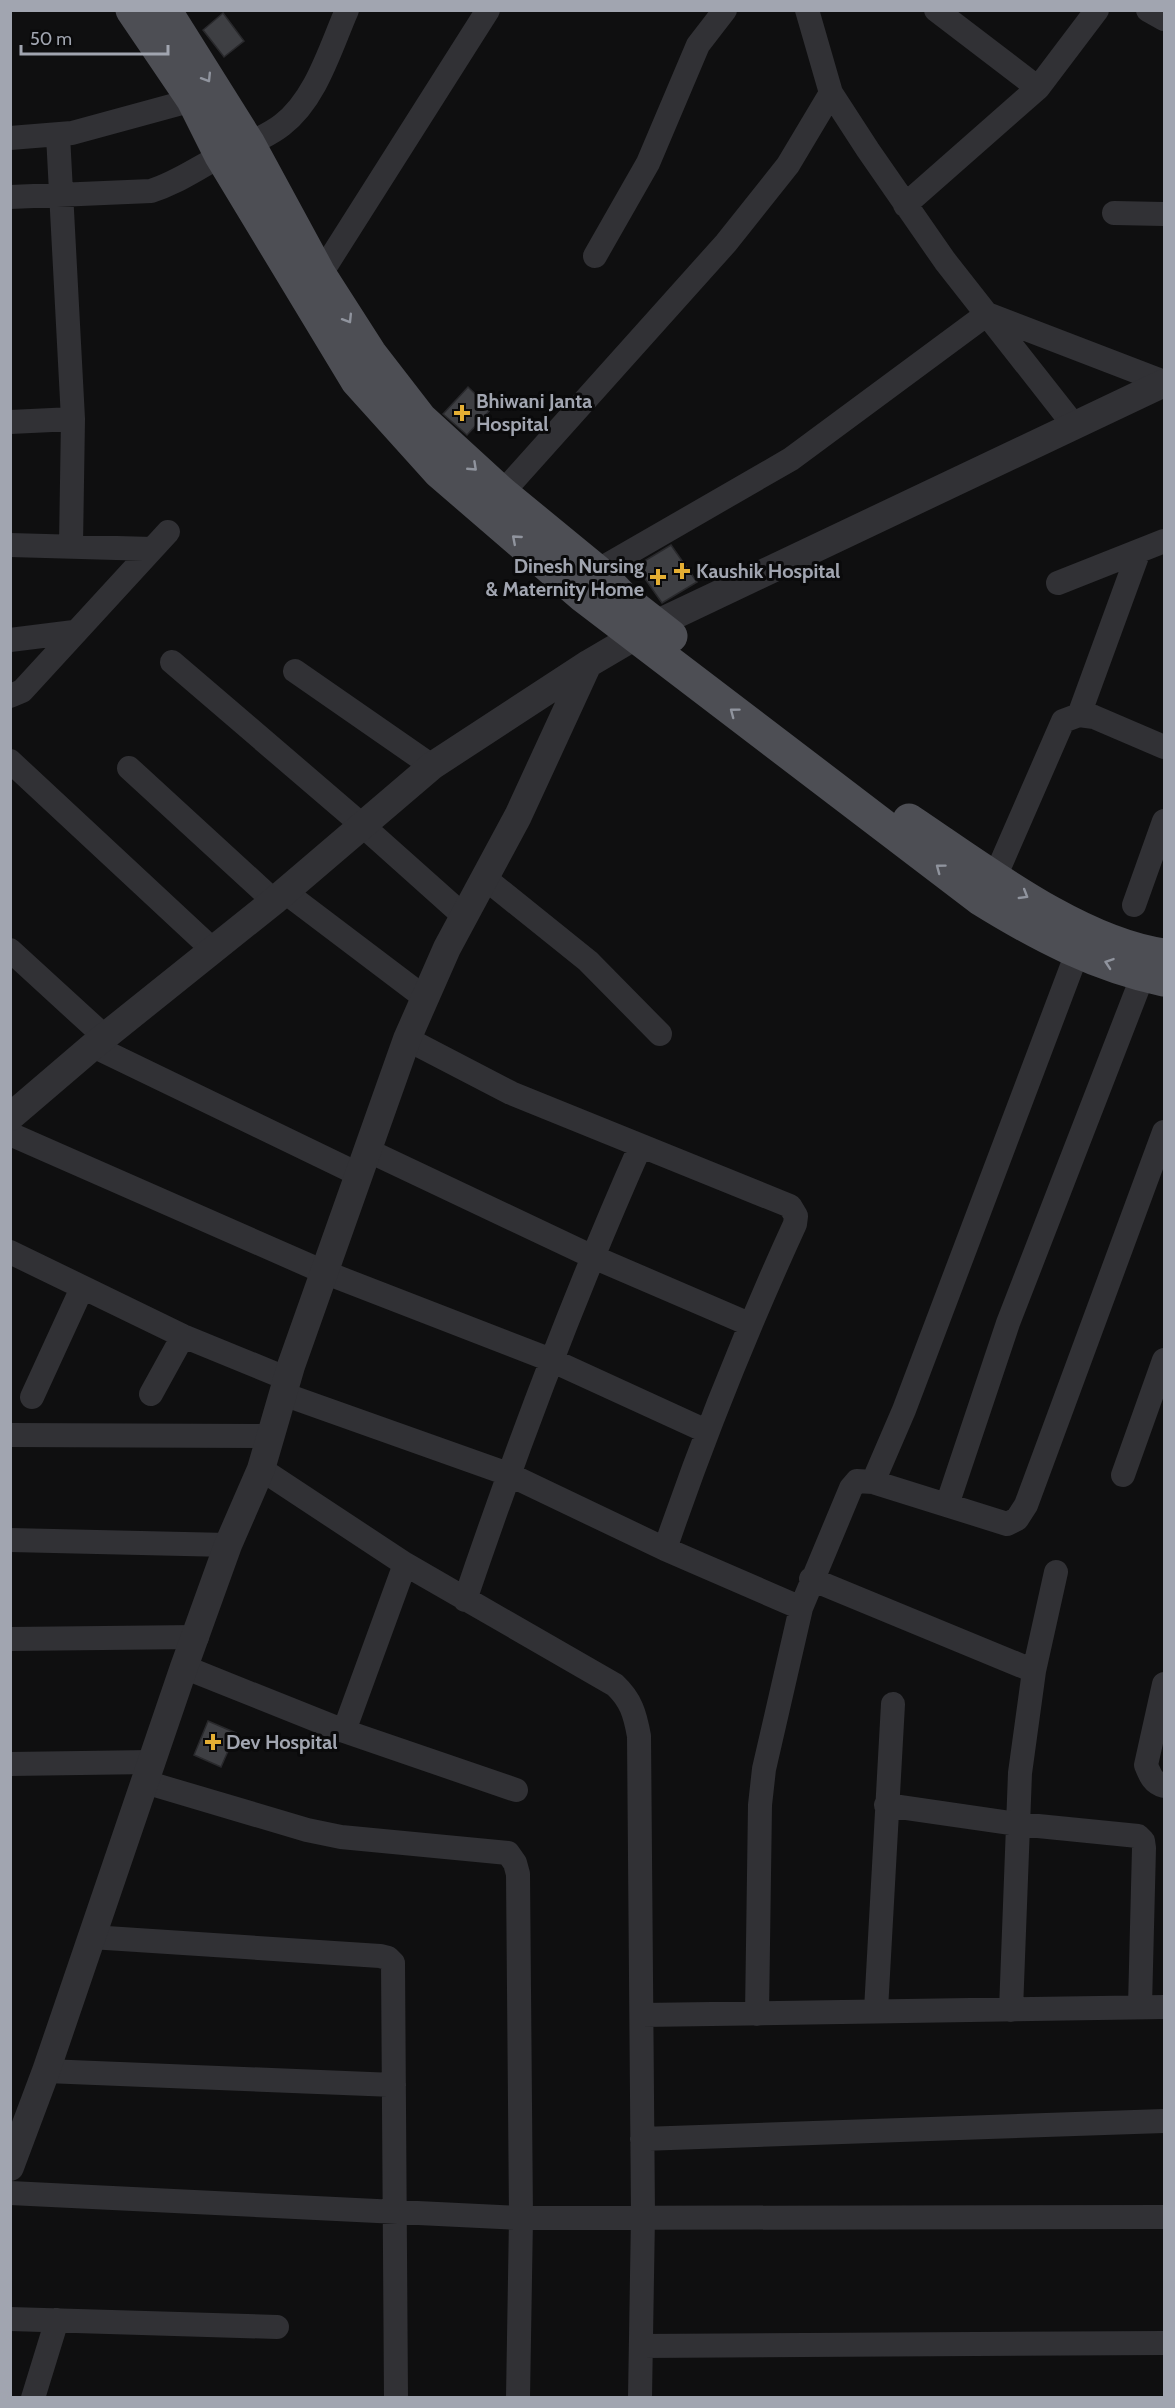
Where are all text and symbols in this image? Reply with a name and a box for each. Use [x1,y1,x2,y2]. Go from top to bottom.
scale bar [21,18,168,56]
text: 50 m [30,28,72,50]
one-way arrow [200,72,212,82]
one-way arrow [341,312,352,323]
place label: Bhiwani Janta Hospital [476,389,592,436]
marker: Bhiwani Janta Hospital [453,404,471,422]
one-way arrow [466,460,477,471]
one-way arrow [512,535,523,546]
place label: Dinesh Nursing & Maternity Home [485,554,644,601]
place label: Kaushik Hospital [696,559,840,583]
marker: Kaushik Hospital [673,562,691,580]
marker: Dinesh Nursing & Maternity Home [649,568,667,586]
one-way arrow [730,709,741,720]
one-way arrow [935,865,946,876]
one-way arrow [1018,887,1028,899]
one-way arrow [1104,958,1114,971]
place label: Dev Hospital [226,1730,337,1754]
marker: Dev Hospital [204,1733,222,1751]

